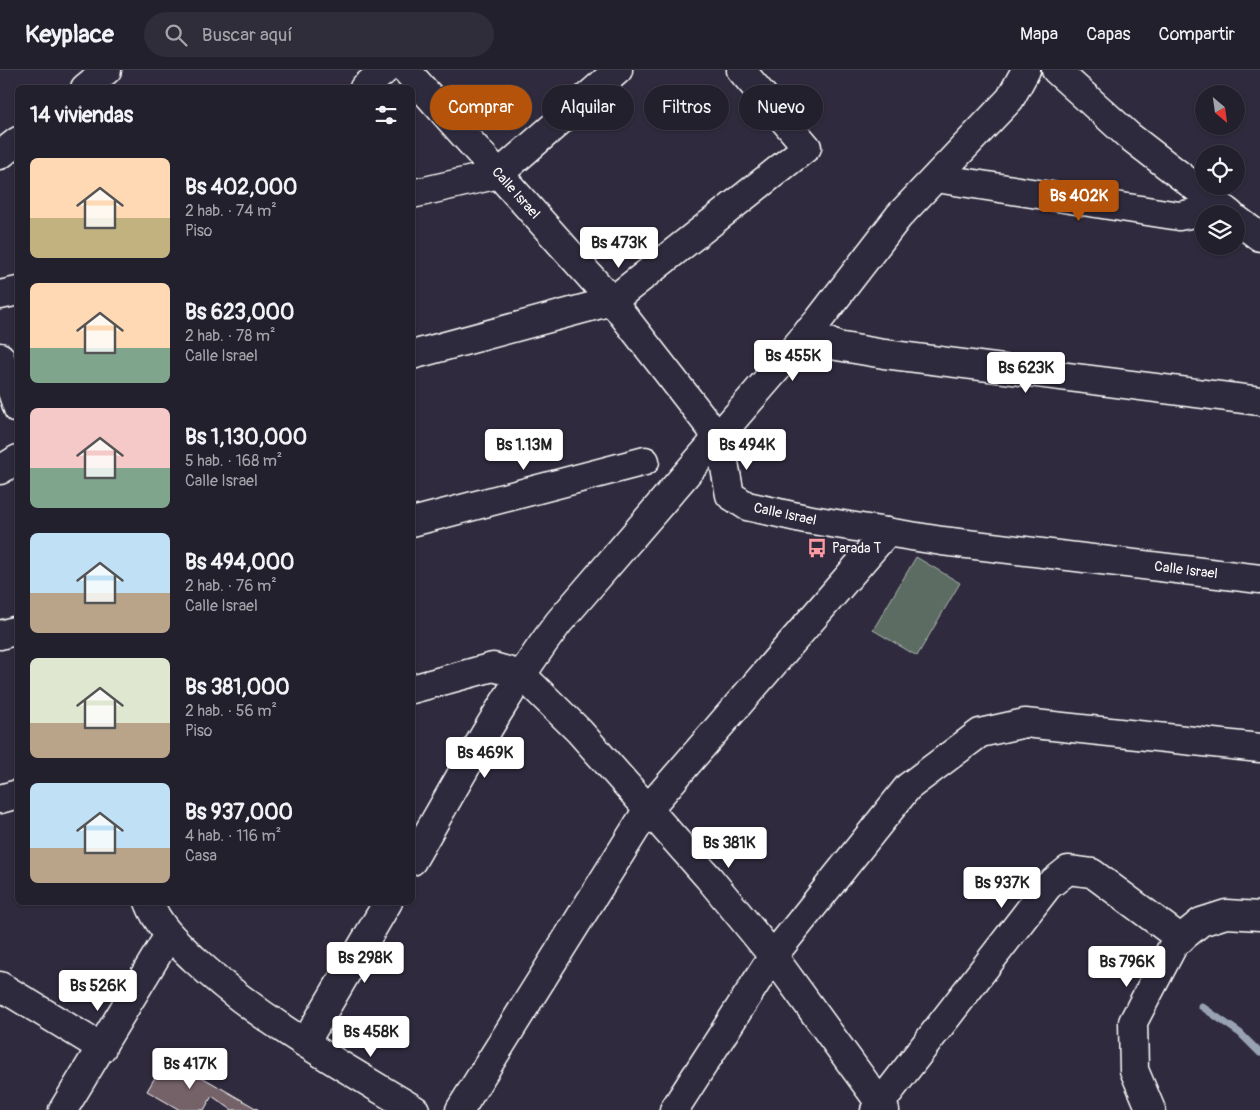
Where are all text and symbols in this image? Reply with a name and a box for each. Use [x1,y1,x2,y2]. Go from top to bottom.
search box [144,12,494,57]
text: Keyplace [25,20,114,49]
icon: search [162,21,190,49]
text: Buscar aquí [202,23,293,47]
text: Mapa [1020,23,1058,46]
text: Capas [1086,23,1131,46]
text: Compartir [1159,23,1235,46]
chip: Comprar [430,85,532,130]
chip: Alquilar [542,85,634,130]
chip: Filtros [644,85,729,130]
chip: Nuevo [739,85,823,130]
north arrow [1195,85,1245,135]
map controls [1195,85,1245,255]
icon: filters [372,101,400,129]
text: 14 viviendas [30,102,133,129]
button: locate [1195,145,1245,195]
street label: Calle Israel [488,164,544,222]
text: Bs 402,000 [185,174,297,201]
icon: home [70,178,130,238]
pin: Bs 402K [1033,180,1125,222]
text: Bs 402K [1050,186,1108,206]
text: 2 hab. · 74 m² [185,201,277,221]
button: layers [1195,205,1245,255]
text: Piso [185,221,212,241]
pin: Bs 473K [573,226,665,269]
text: Bs 473K [591,233,647,253]
text: Bs 623,000 [185,299,294,326]
icon: home [70,303,130,363]
text: 2 hab. · 78 m² [185,326,276,346]
pin: Bs 455K [747,340,839,382]
text: Calle Israel [185,346,258,366]
text: Bs 455K [765,346,821,366]
pin: Bs 623K [980,352,1072,394]
text: Bs 623K [998,358,1054,378]
text: Bs 1,130,000 [185,424,307,451]
icon: home [70,428,130,488]
pin: Bs 1.13M [472,428,576,471]
pin: Bs 494K [701,428,793,471]
text: Bs 1.13M [496,435,552,455]
text: Bs 494K [719,435,775,455]
text: 5 hab. · 168 m² [185,451,282,471]
text: Calle Israel [185,471,258,491]
street label: Calle Israel [752,499,818,529]
bus stop icon: Parada T [806,537,828,559]
place label: Parada T [832,540,882,557]
text: Bs 494,000 [185,549,294,576]
icon: home [70,553,130,613]
street label: Calle Israel [1153,558,1219,582]
text: 2 hab. · 76 m² [185,576,277,596]
text: Calle Israel [185,596,258,616]
text: Bs 381,000 [185,674,290,701]
icon: home [70,678,130,738]
text: 2 hab. · 56 m² [185,701,277,721]
text: Piso [185,721,212,741]
pin: Bs 469K [439,736,531,779]
text: Bs 469K [457,743,513,763]
text: Bs 937,000 [185,799,293,826]
icon: home [70,803,130,863]
text: 4 hab. · 116 m² [185,826,281,846]
pin: Bs 381K [683,826,775,869]
text: Bs 381K [703,833,755,853]
text: Casa [185,846,217,866]
pin: Bs 937K [956,866,1048,909]
text: Bs 937K [975,873,1029,893]
pin: Bs 298K [319,942,411,984]
pin: Bs 796K [1081,946,1173,988]
text: Bs 298K [338,948,392,968]
text: Bs 796K [1099,952,1155,972]
pin: Bs 526K [52,970,144,1012]
text: Bs 526K [70,976,126,996]
pin: Bs 458K [325,1016,417,1058]
text: Bs 458K [343,1022,399,1042]
pin: Bs 417K [144,1048,236,1090]
text: Bs 417K [163,1054,217,1074]

